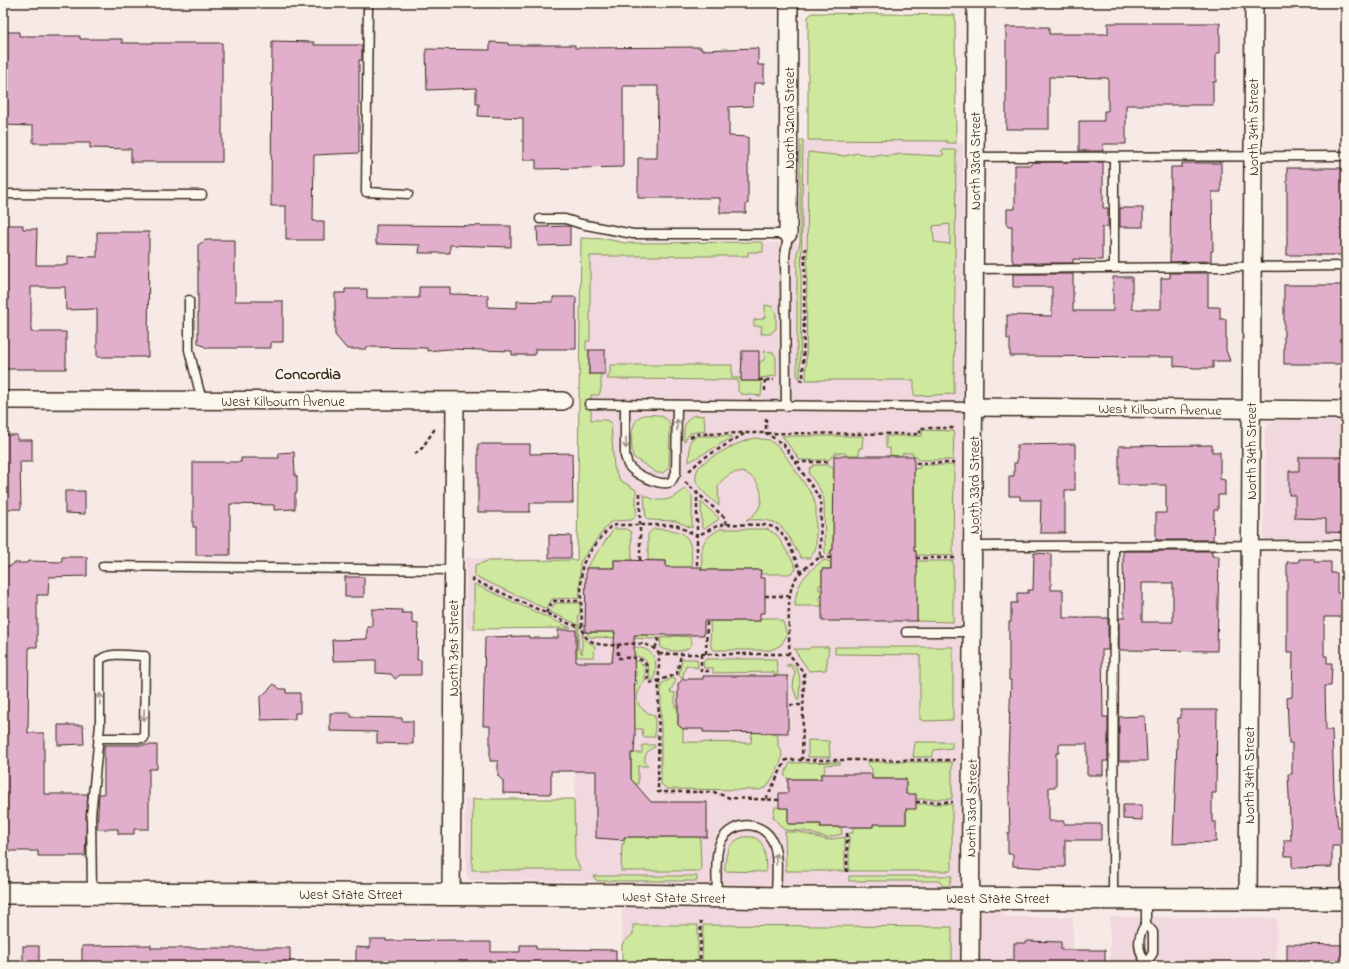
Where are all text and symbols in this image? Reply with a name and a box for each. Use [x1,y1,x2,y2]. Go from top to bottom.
street label: North 32nd Street [780,67,801,169]
street label: North 34th Street [1244,78,1265,176]
street label: North 33rd Street [966,111,987,210]
district label: Concordia [275,363,341,387]
street label: West Kilbourn Avenue [221,392,345,413]
street label: West Kilbourn Avenue [1098,399,1223,422]
street label: North 34th Street [1242,402,1263,500]
one-way arrow [673,419,681,432]
street label: North 33rd Street [965,435,986,534]
one-way arrow [622,436,629,449]
street label: North 31st Street [444,599,465,696]
one-way arrow [96,693,104,706]
one-way arrow [140,708,148,721]
street label: North 34th Street [1240,726,1261,824]
street label: North 33rd Street [961,758,984,857]
one-way arrow [772,853,779,866]
street label: West State Street [299,885,403,906]
street label: West State Street [622,887,726,910]
street label: West State Street [946,889,1050,910]

